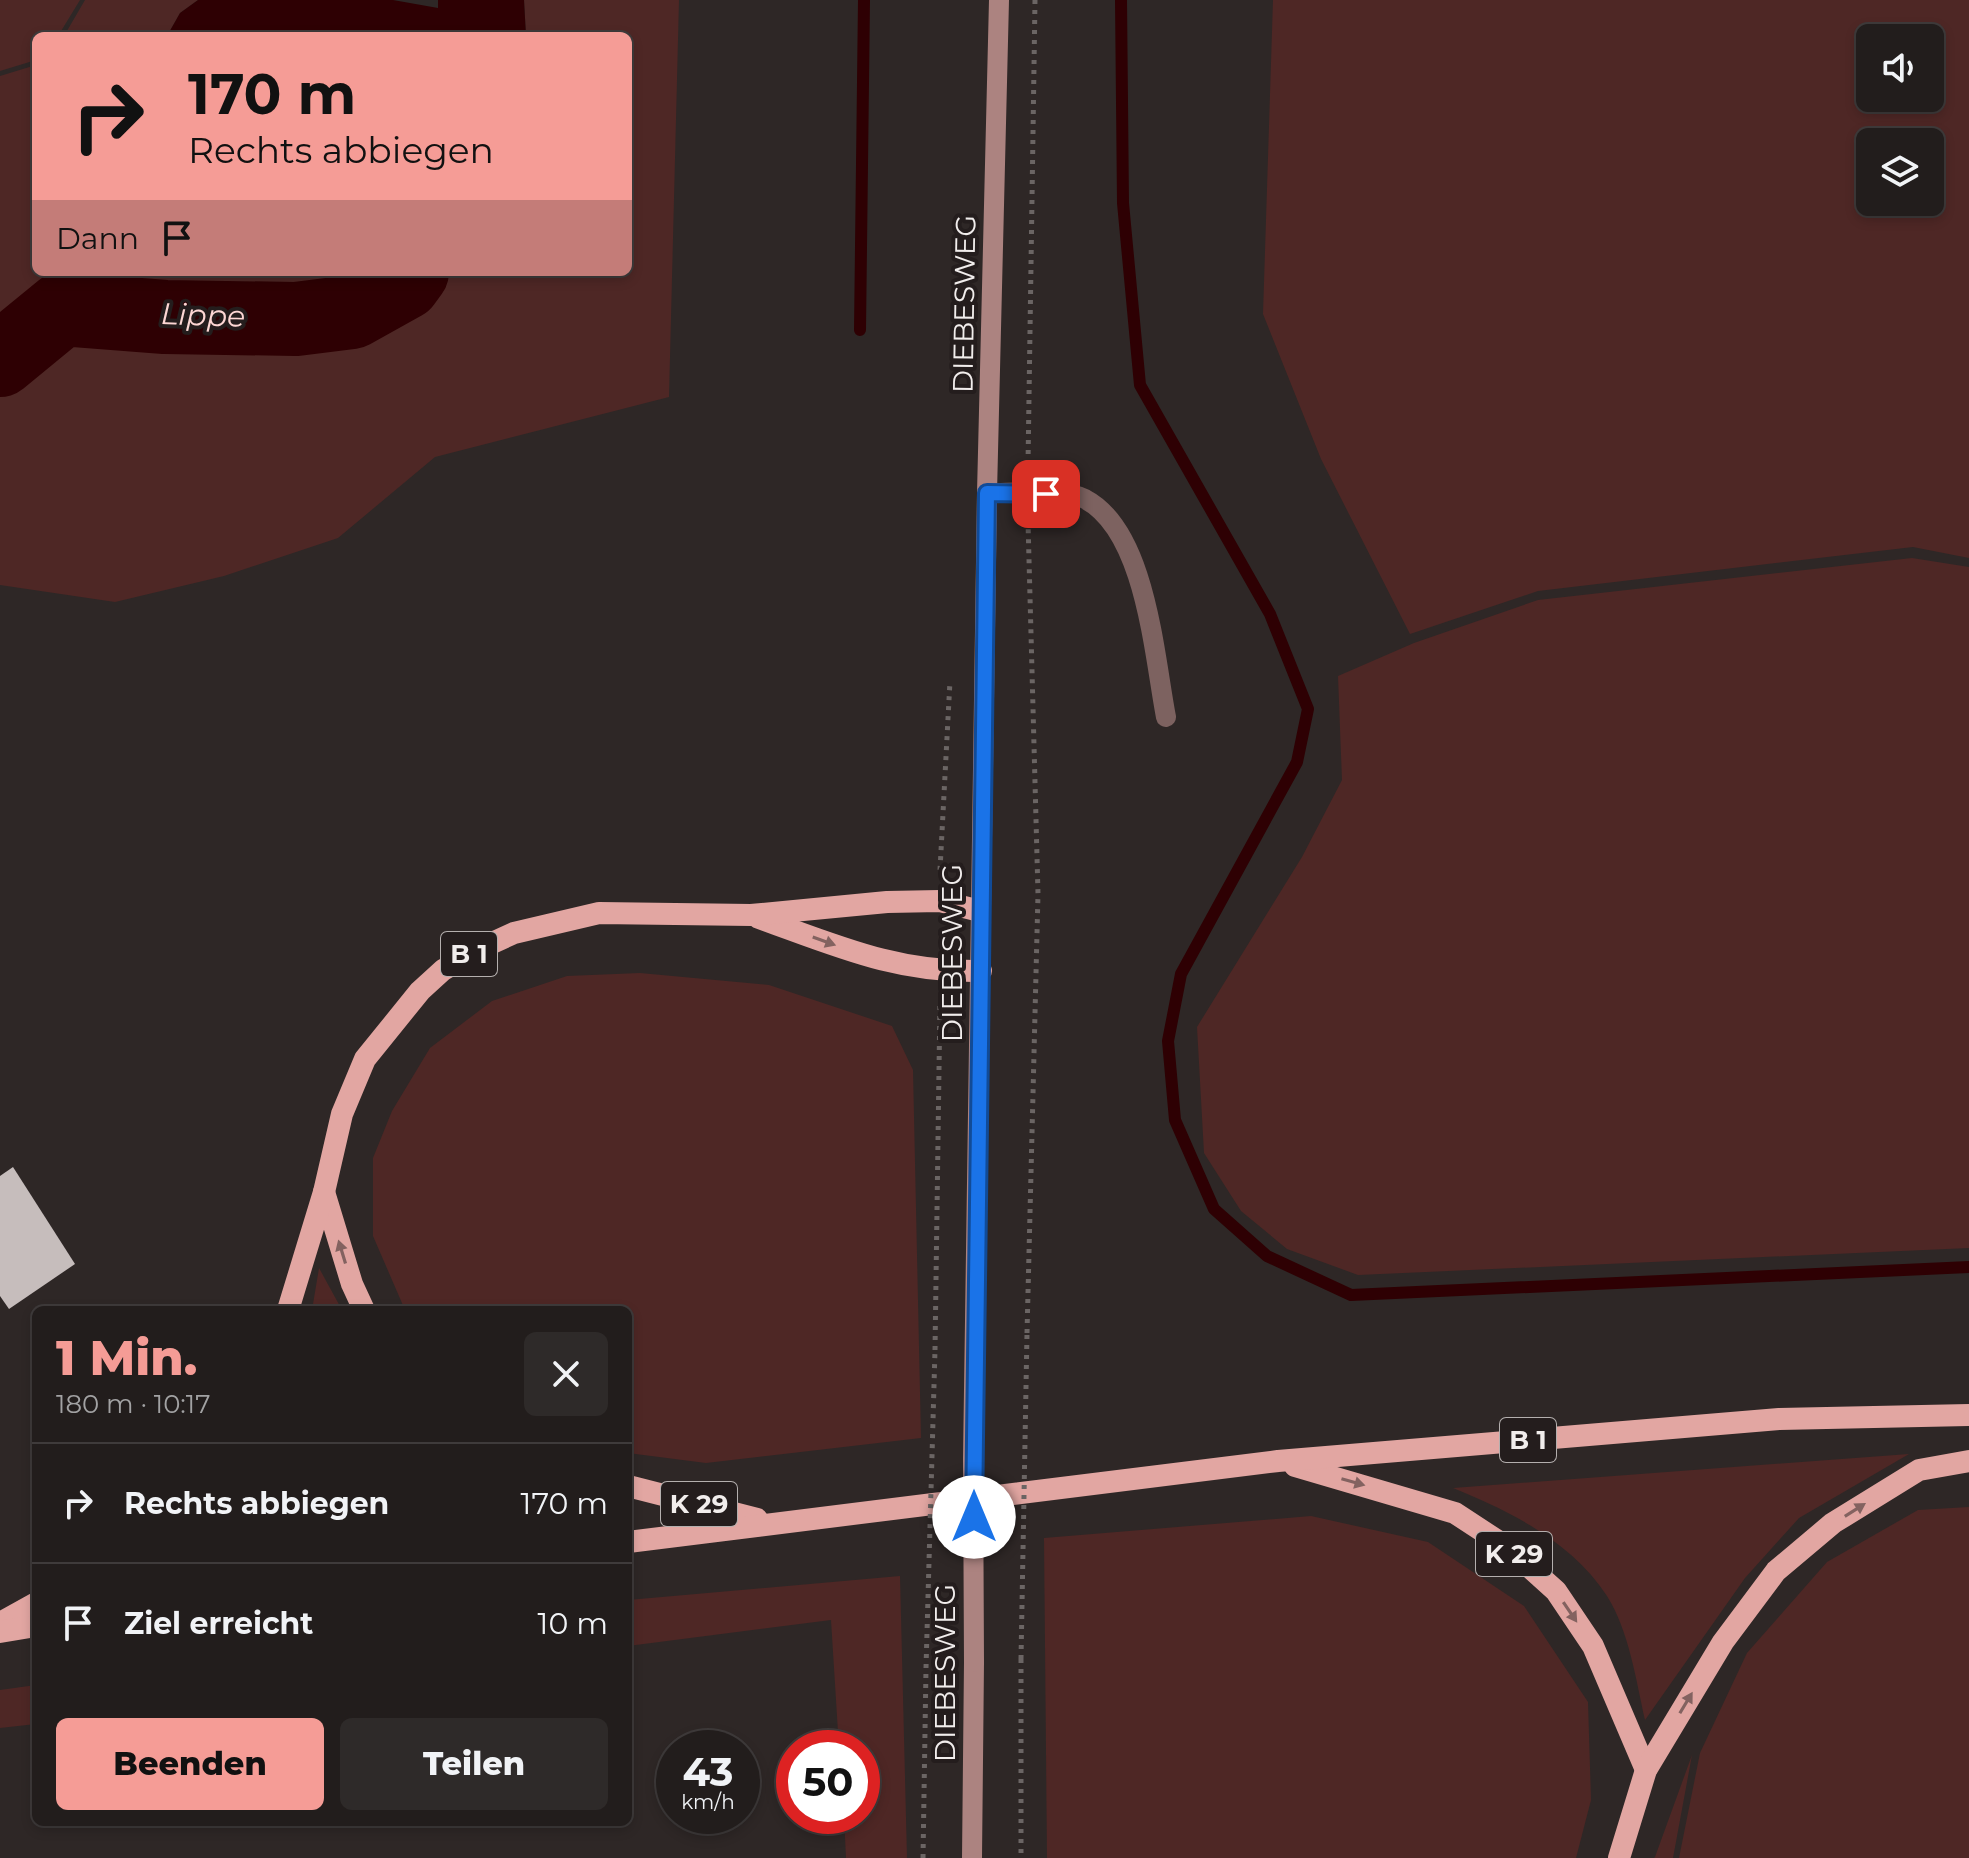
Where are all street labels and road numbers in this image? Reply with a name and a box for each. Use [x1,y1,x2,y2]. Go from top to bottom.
street label: DIEBESWEG [945,215,983,393]
street label: DIEBESWEG [935,864,969,1042]
road number: B 1 [441,932,497,976]
road number: B 1 [1500,1418,1556,1462]
road number: K 29 [661,1482,737,1526]
road number: K 29 [1476,1532,1552,1576]
street label: DIEBESWEG [928,1584,962,1762]

